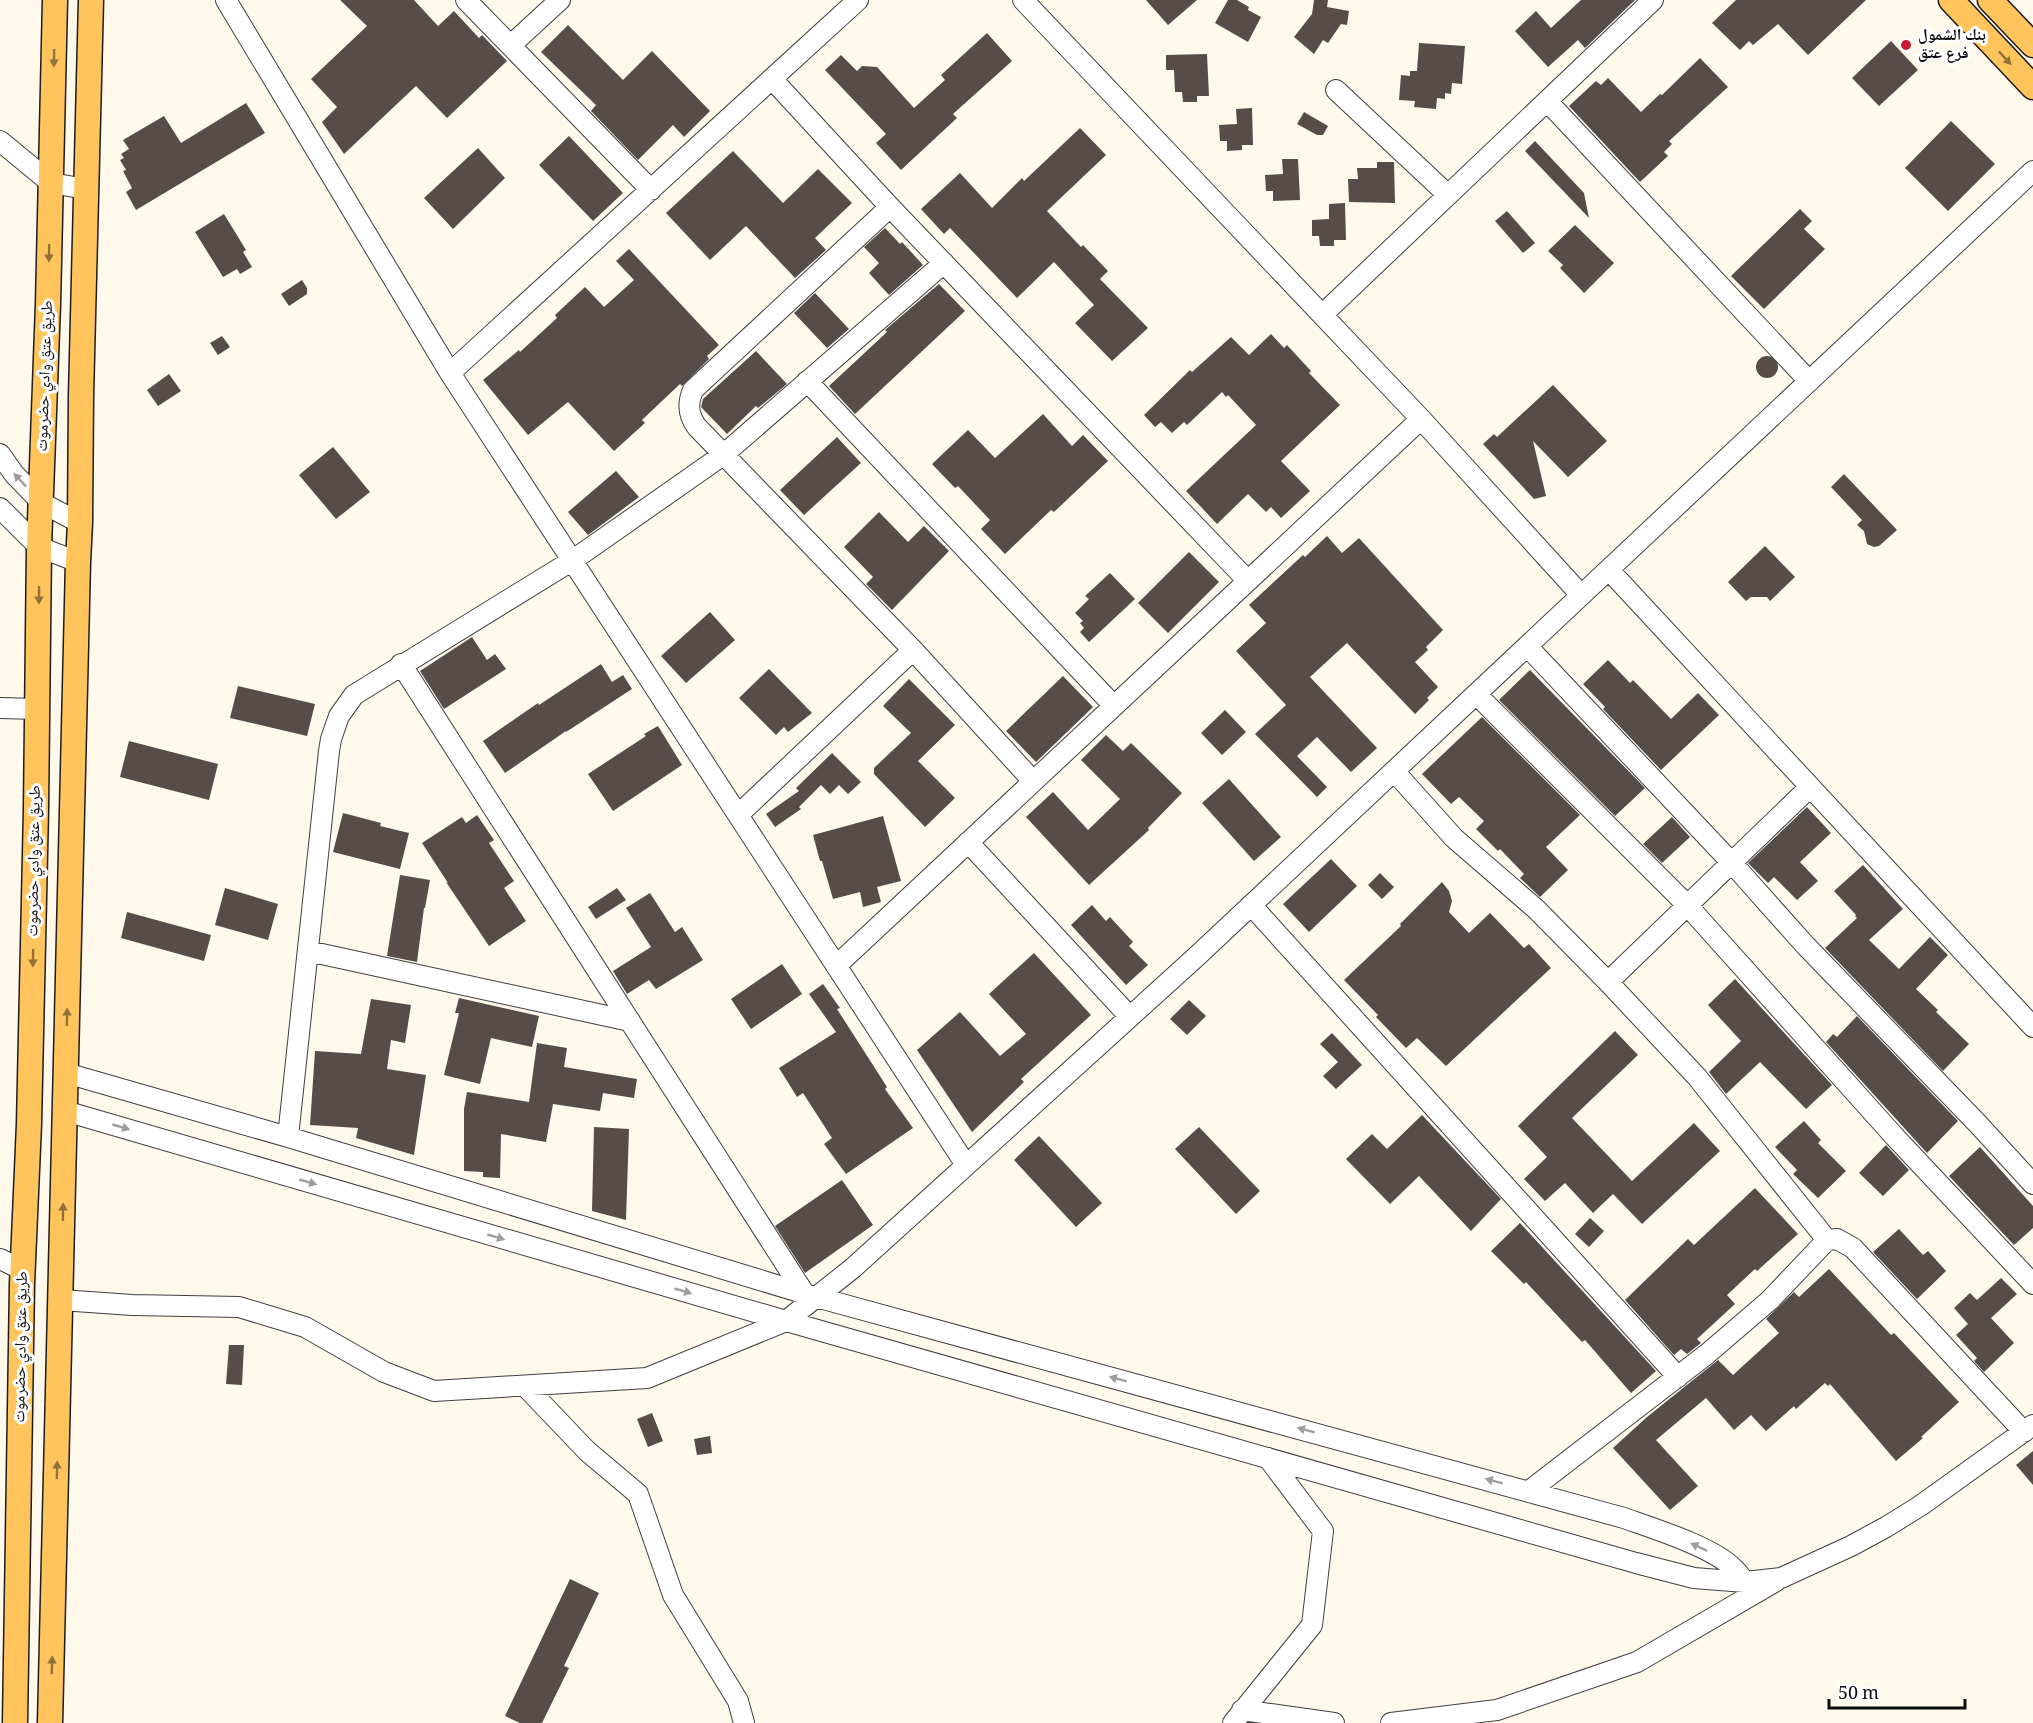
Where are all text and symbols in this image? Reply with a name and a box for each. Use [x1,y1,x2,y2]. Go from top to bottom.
place label: بنك الشمول فرع عتق [1918,23,1986,68]
marker: بنك الشمول فرع عتق [1899,38,1913,52]
one-way arrow [49,49,59,68]
one-way arrow [1998,50,2012,65]
one-way arrow [44,244,54,263]
street label: طريق عتق وادي حضرموت [30,300,62,452]
one-way arrow [14,473,27,488]
one-way arrow [34,586,44,605]
street label: طريق عتق وادي حضرموت [20,785,50,937]
one-way arrow [28,949,38,968]
one-way arrow [63,1007,72,1026]
one-way arrow [112,1123,130,1132]
one-way arrow [299,1178,317,1187]
one-way arrow [58,1202,67,1221]
one-way arrow [486,1232,505,1242]
street label: طريق عتق وادي حضرموت [7,1271,37,1423]
one-way arrow [674,1287,692,1296]
one-way arrow [1109,1374,1127,1383]
one-way arrow [1297,1425,1315,1434]
one-way arrow [52,1460,61,1479]
one-way arrow [1485,1476,1503,1485]
one-way arrow [1691,1543,1708,1552]
one-way arrow [47,1655,56,1674]
scale bar [1829,1672,1966,1710]
text: 50 m [1838,1680,1879,1710]

